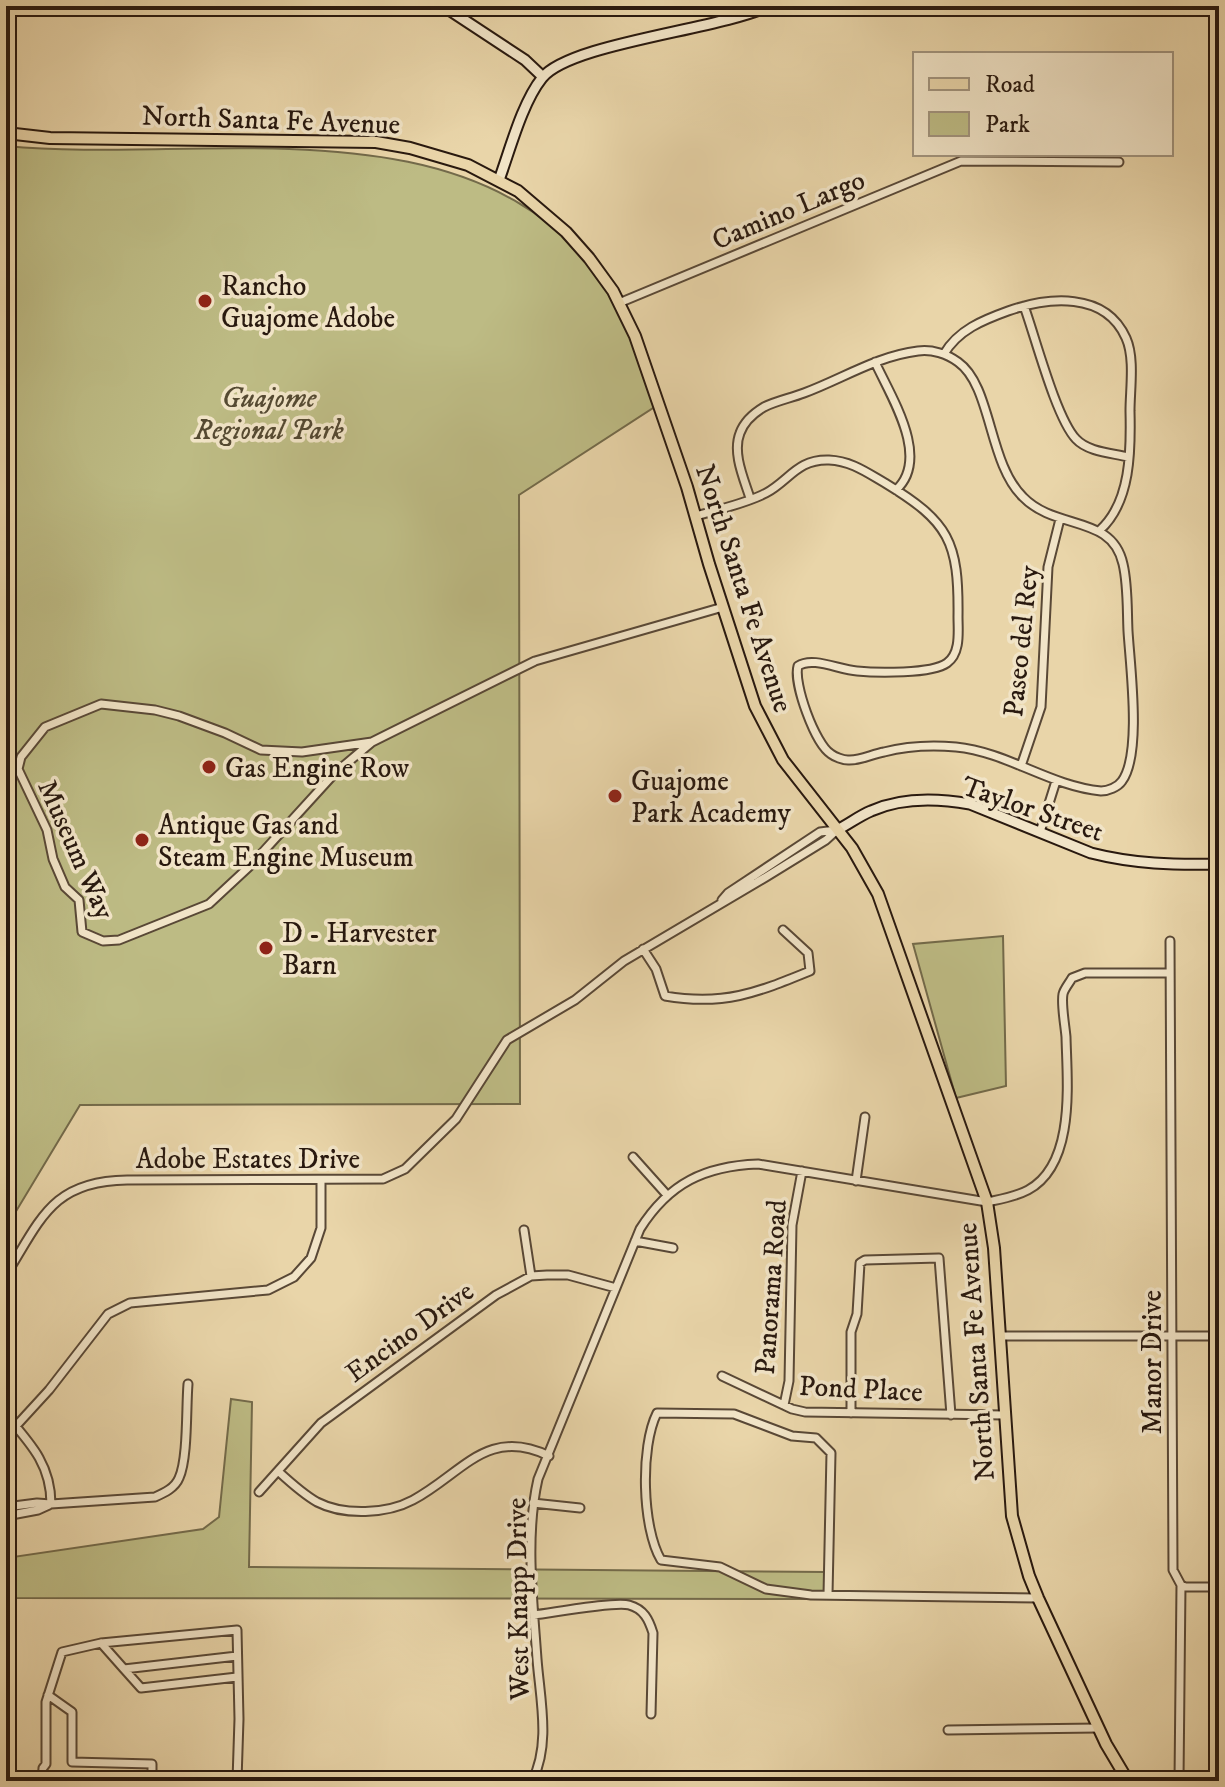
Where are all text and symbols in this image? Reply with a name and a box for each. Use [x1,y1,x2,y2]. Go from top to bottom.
legend [913,52,1173,156]
text: Road [985,70,1035,100]
street label: North Santa Fe Avenue [141,98,401,143]
text: Park [985,110,1030,140]
street label: Camino Largo [707,162,870,258]
place label: Rancho Guajome Adobe [221,269,395,336]
marker: Rancho Guajome Adobe [196,292,214,310]
park label: Guajome Regional Park [193,381,344,448]
street label: North Santa Fe Avenue [687,460,800,717]
street label: Paseo del Rey [996,563,1047,719]
place label: Gas Engine Row [225,751,409,786]
marker: Gas Engine Row [200,758,218,776]
place label: Guajome Park Academy [631,764,791,831]
street label: Taylor Street [957,769,1108,850]
street label: Museum Way [29,774,122,926]
marker: Guajome Park Academy [606,787,624,805]
place label: Antique Gas and Steam Engine Museum [158,808,414,875]
marker: Antique Gas and Steam Engine Museum [133,831,151,849]
place label: D - Harvester Barn [282,916,437,983]
marker: D - Harvester Barn [257,939,275,957]
street label: Adobe Estates Drive [136,1142,360,1177]
street label: Panorama Road [748,1198,795,1376]
street label: North Santa Fe Avenue [950,1222,1003,1482]
street label: Encino Drive [339,1274,481,1390]
street label: Manor Drive [1135,1290,1170,1434]
street label: Pond Place [798,1369,924,1410]
street label: West Knapp Drive [499,1497,538,1702]

